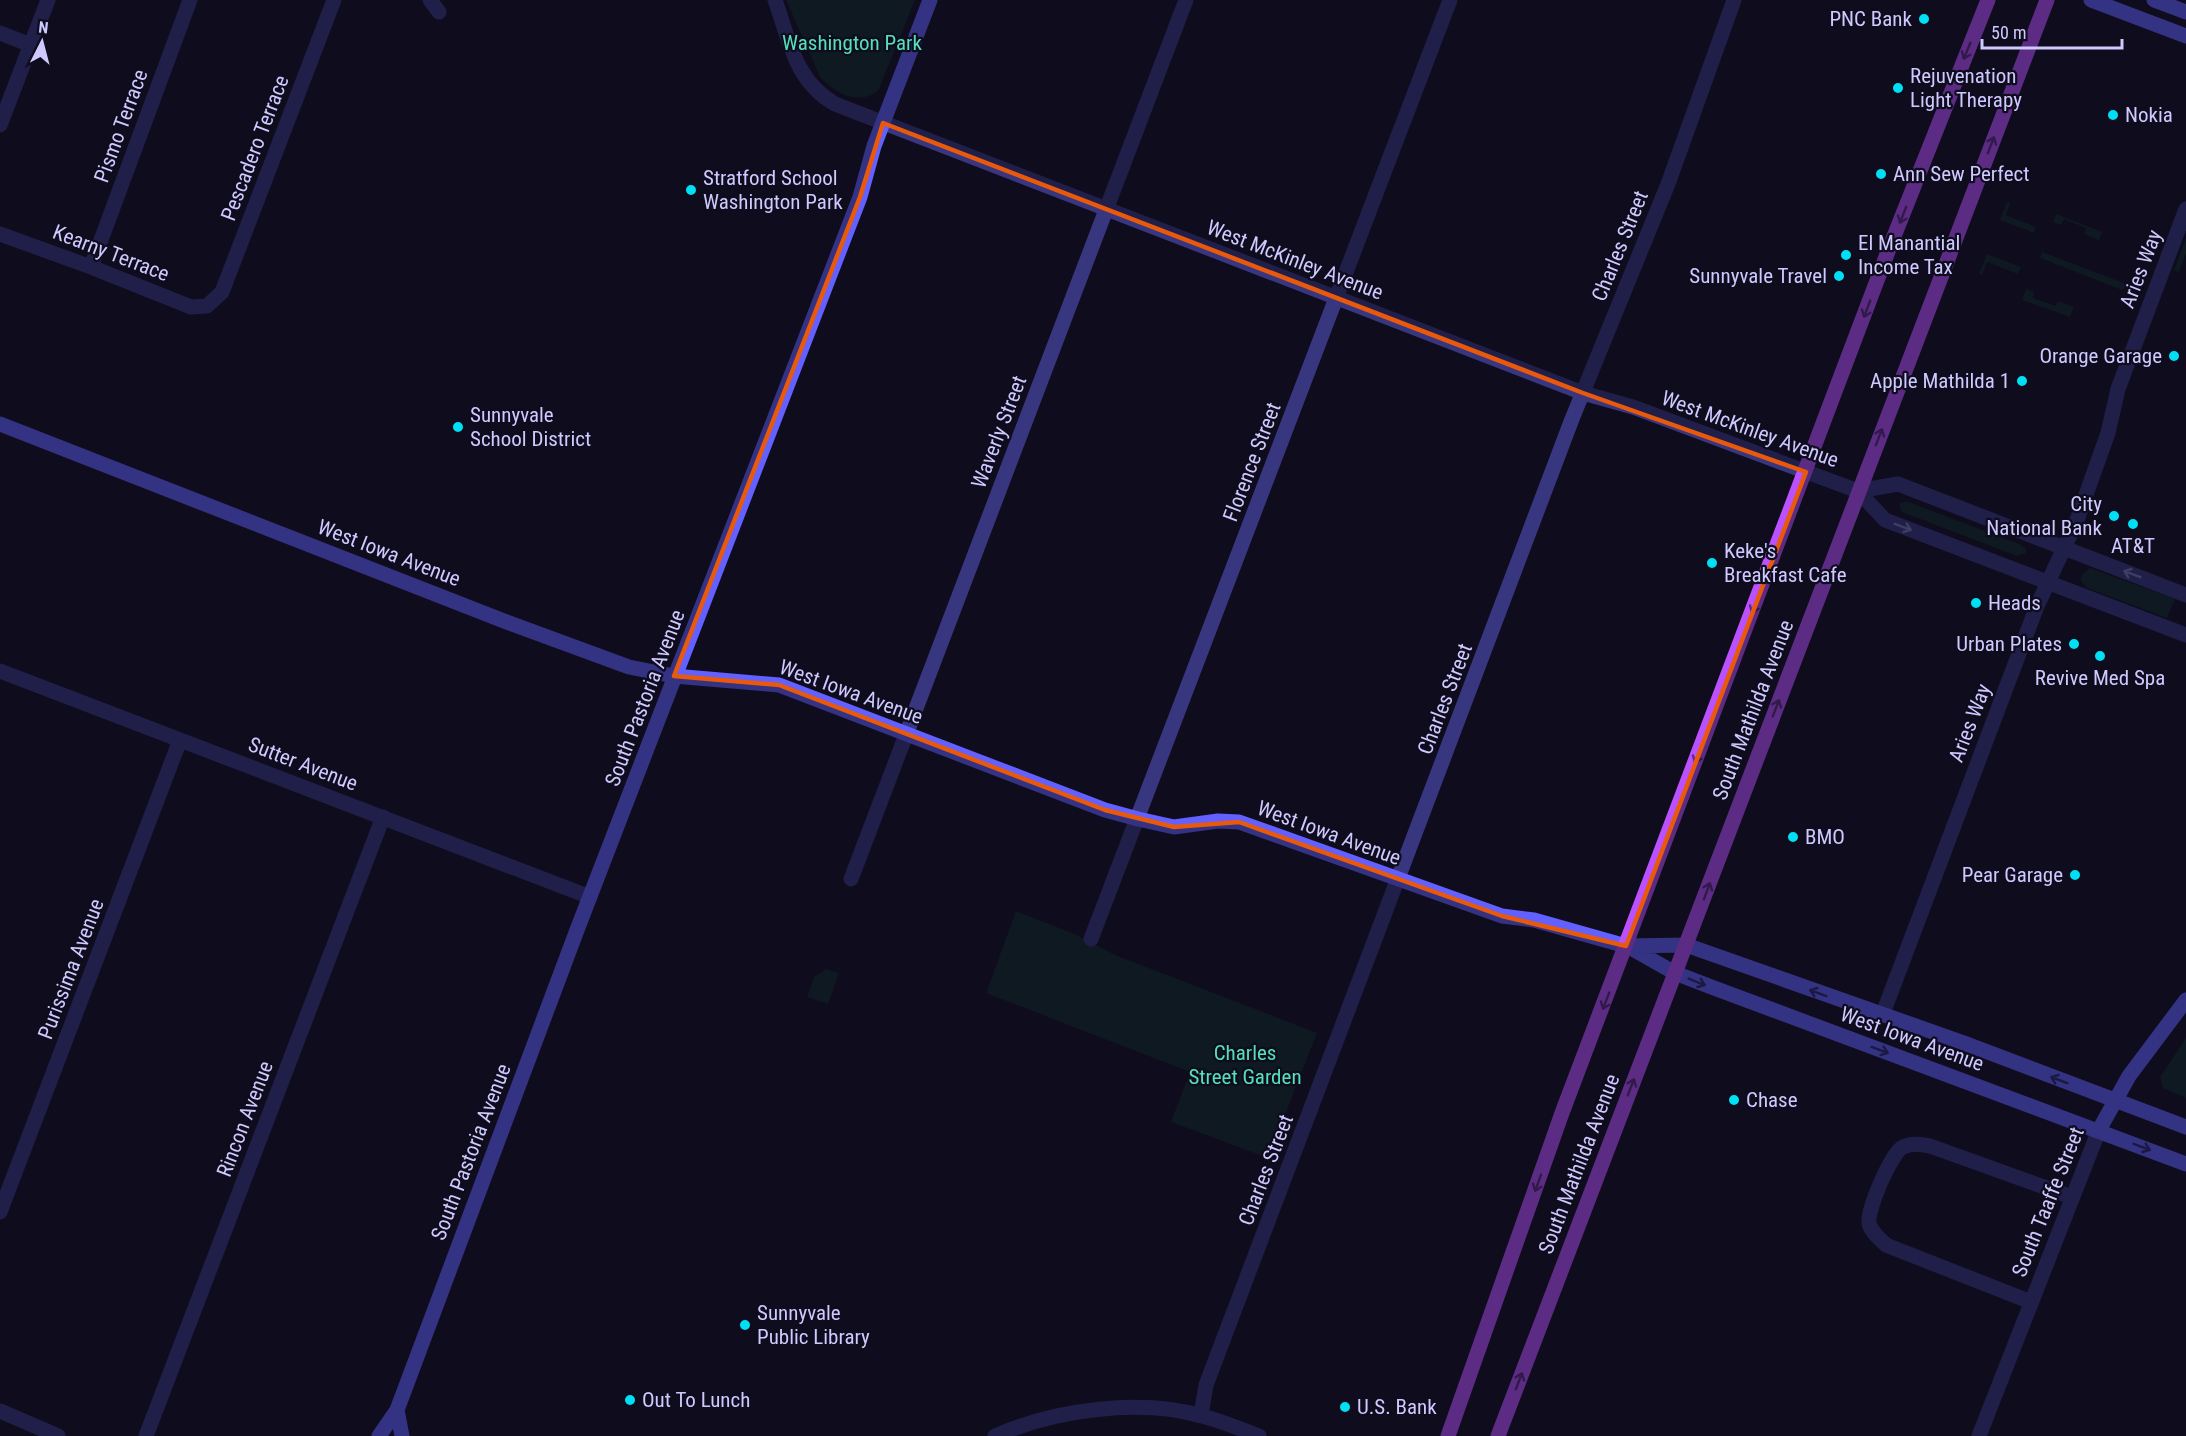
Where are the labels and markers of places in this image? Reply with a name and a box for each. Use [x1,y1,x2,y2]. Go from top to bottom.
place label: PNC Bank [1829,7,1913,31]
marker: PNC Bank [1917,12,1931,26]
place label: Rejuvenation Light Therapy [1910,64,2022,112]
marker: Rejuvenation Light Therapy [1891,81,1905,95]
place label: Nokia [2125,103,2173,127]
marker: Nokia [2106,108,2120,122]
place label: Ann Sew Perfect [1893,162,2030,186]
place label: Stratford School Washington Park [703,166,843,214]
marker: Ann Sew Perfect [1874,167,1888,181]
marker: Stratford School Washington Park [684,183,698,197]
place label: El Manantial Income Tax [1858,231,1960,279]
marker: El Manantial Income Tax [1839,248,1853,262]
place label: Sunnyvale Travel [1689,264,1827,288]
marker: Sunnyvale Travel [1832,269,1846,283]
place label: Orange Garage [2039,344,2162,368]
marker: Orange Garage [2167,349,2181,363]
place label: Apple Mathilda 1 [1870,369,2010,393]
marker: Apple Mathilda 1 [2015,374,2029,388]
place label: Sunnyvale School District [470,403,591,451]
marker: Sunnyvale School District [451,420,465,434]
place label: City National Bank [1986,492,2103,540]
marker: City National Bank [2107,509,2121,523]
marker: AT&T [2126,517,2140,531]
place label: AT&T [2111,534,2155,558]
place label: Keke's Breakfast Cafe [1724,539,1847,587]
marker: Keke's Breakfast Cafe [1705,556,1719,570]
place label: Heads [1988,591,2041,615]
marker: Heads [1969,596,1983,610]
place label: Urban Plates [1956,632,2062,656]
marker: Urban Plates [2067,637,2081,651]
marker: Revive Med Spa [2093,649,2107,663]
place label: Revive Med Spa [2035,666,2165,690]
place label: BMO [1805,825,1845,849]
marker: BMO [1786,830,1800,844]
place label: Pear Garage [1962,863,2063,887]
marker: Pear Garage [2068,868,2082,882]
place label: Chase [1746,1088,1798,1112]
marker: Chase [1727,1093,1741,1107]
place label: Sunnyvale Public Library [757,1301,870,1349]
marker: Sunnyvale Public Library [738,1318,752,1332]
place label: Out To Lunch [642,1388,750,1412]
marker: Out To Lunch [623,1393,637,1407]
place label: U.S. Bank [1357,1395,1437,1419]
marker: U.S. Bank [1338,1400,1352,1414]

